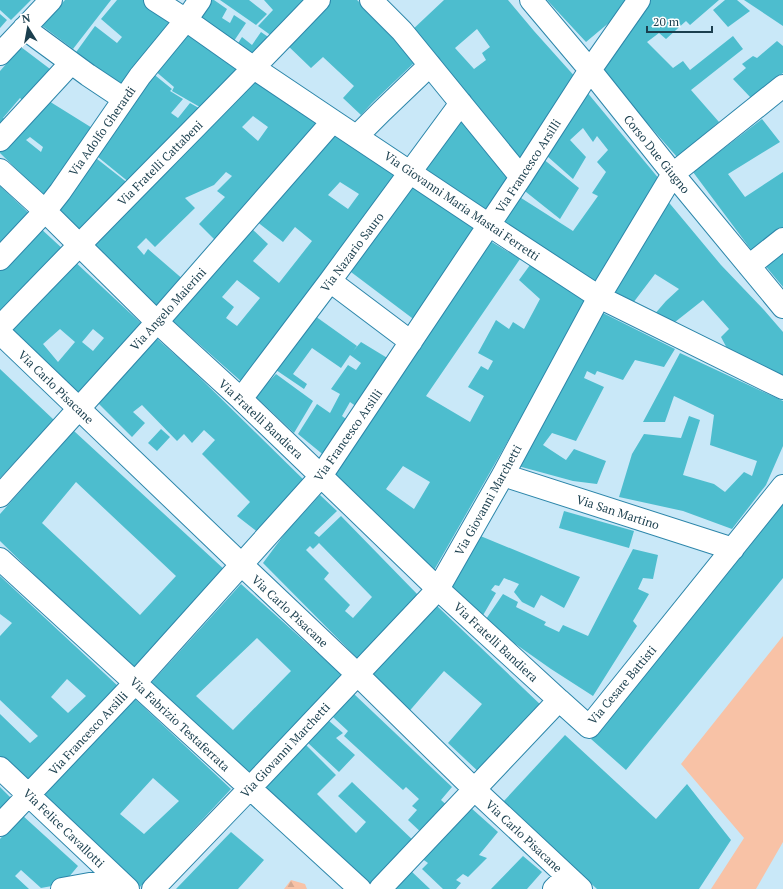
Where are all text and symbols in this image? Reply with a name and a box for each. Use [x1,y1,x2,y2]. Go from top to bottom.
north arrow [8,8,48,48]
scale bar [647,8,712,34]
text: N [21,10,32,26]
text: 20 m [653,14,680,29]
street label: Via Adolfo Gherardi [65,83,139,179]
street label: Corso Due Giugno [621,112,693,197]
street label: Via Francesco Arsilli [492,116,564,216]
street label: Via Fratelli Cattabeni [114,117,206,209]
street label: Via Giovanni Maria Mastai Ferretti [381,148,543,264]
street label: Via Nazario Sauro [317,209,387,295]
street label: Via Angelo Maierini [127,264,209,354]
street label: Via Carlo Pisacane [15,347,97,427]
street label: Via Fratelli Bandiera [216,376,306,462]
street label: Via Francesco Arsilli [311,386,386,484]
street label: Via Giovanni Marchetti [451,442,525,558]
street label: Via San Martino [575,492,662,533]
street label: Via Carlo Pisacane [249,572,331,650]
street label: Via Fratelli Bandiera [451,599,541,685]
street label: Via Cesare Battisti [585,642,660,727]
street label: Via Fabrizio Testaferrata [127,674,233,774]
street label: Via Francesco Arsilli [45,688,131,778]
street label: Via Giovanni Marchetti [237,699,333,801]
street label: Via Felice Cavallotti [20,785,108,871]
street label: Via Carlo Pisacane [483,797,565,875]

